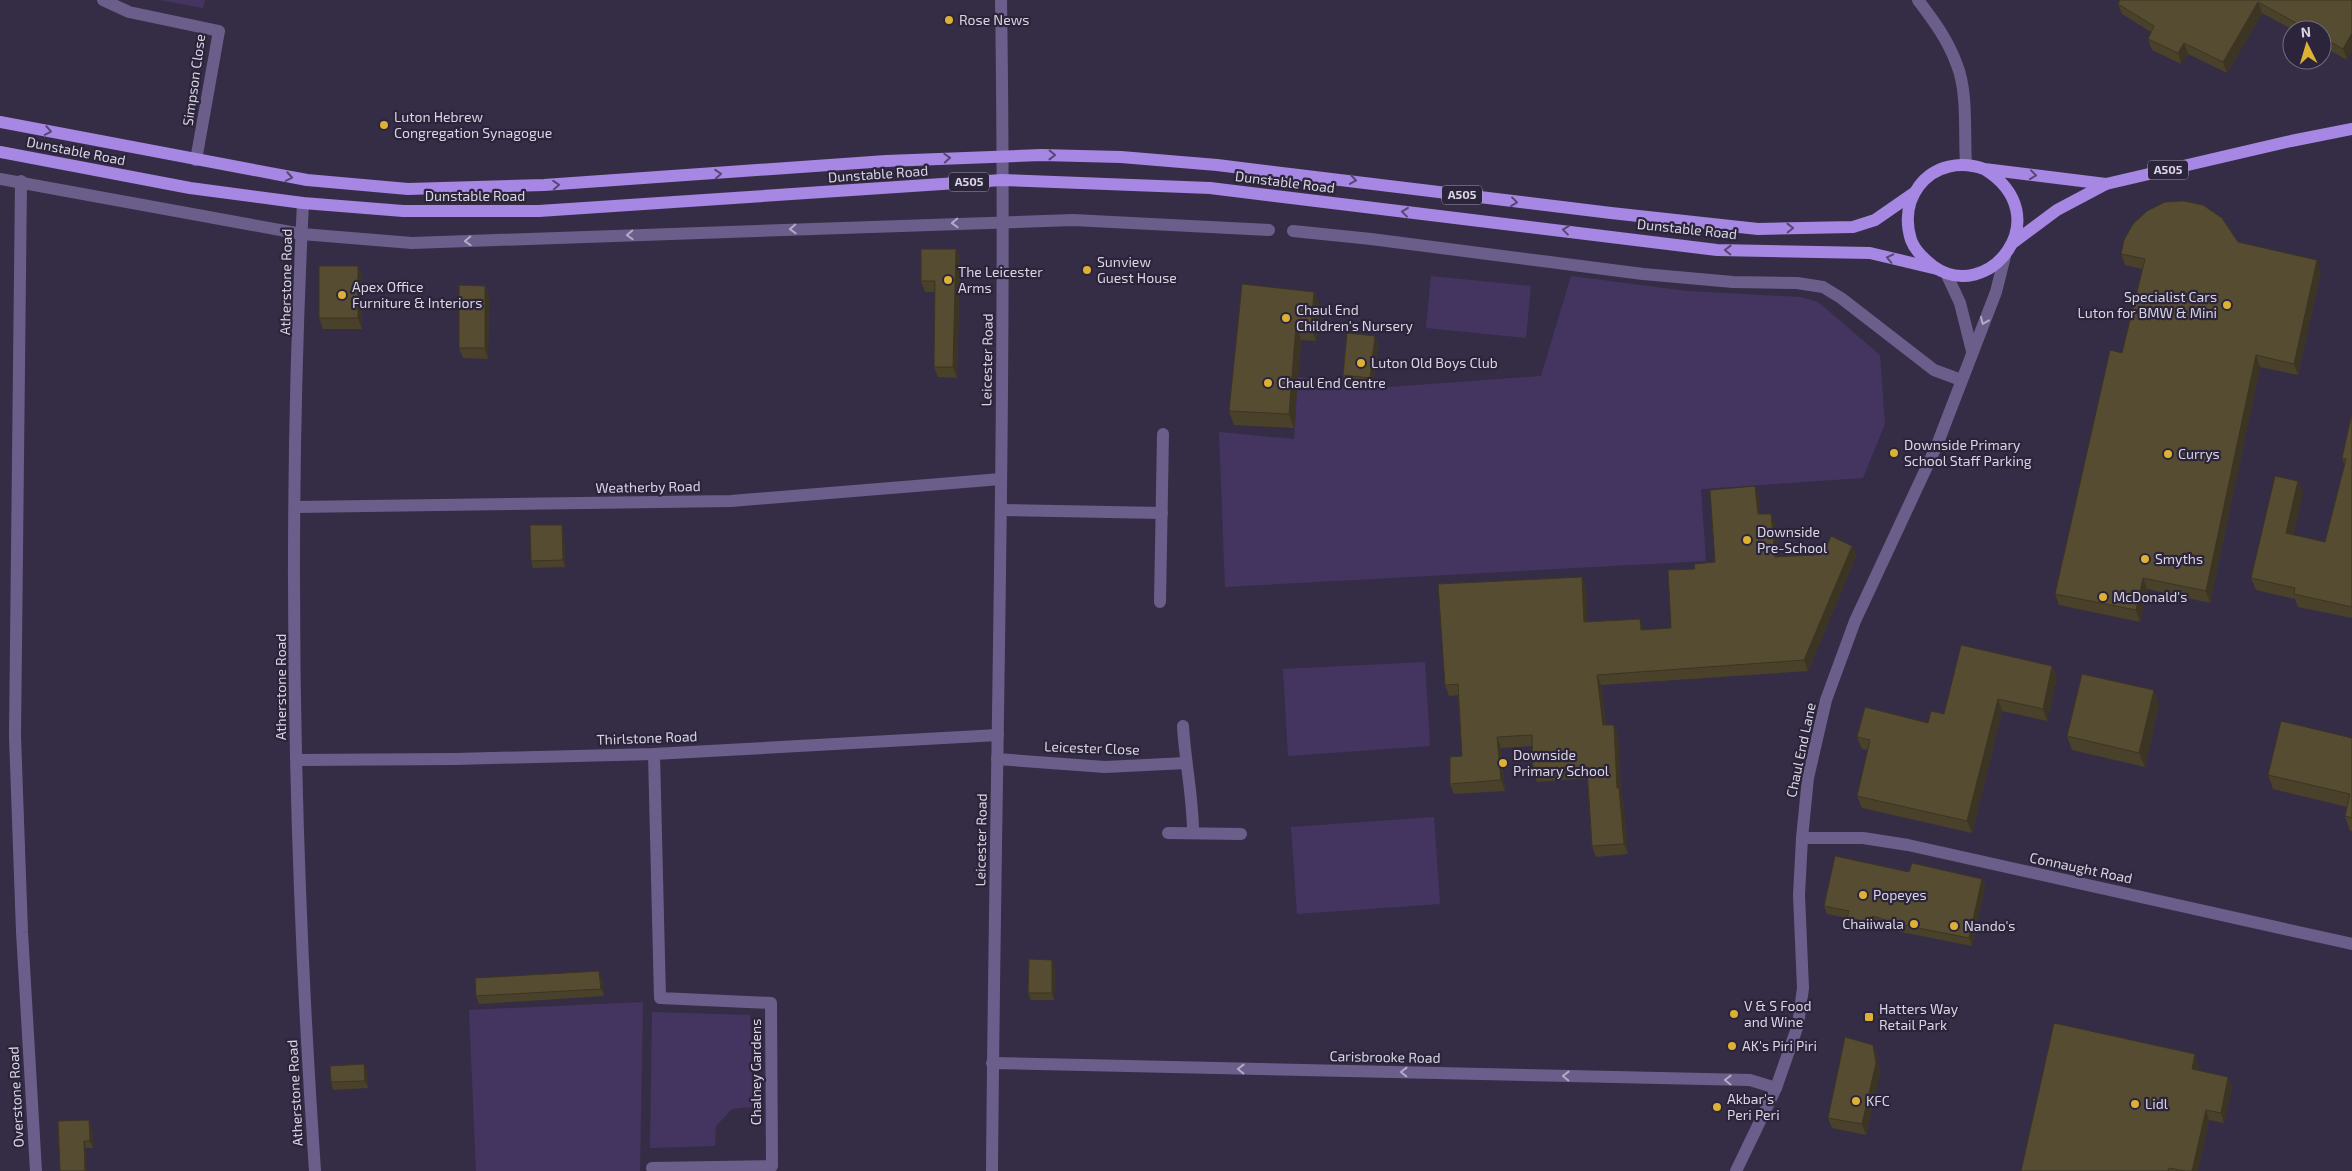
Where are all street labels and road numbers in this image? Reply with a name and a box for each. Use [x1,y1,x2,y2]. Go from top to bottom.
street label: Simpson Close [179,33,208,127]
street label: Dunstable Road [25,133,127,168]
road number: A505 [2148,160,2188,180]
street label: Dunstable Road [827,162,929,185]
street label: Dunstable Road [1234,167,1336,196]
road number: A505 [949,172,989,192]
road number: A505 [1442,186,1482,204]
street label: Dunstable Road [425,187,525,204]
street label: Dunstable Road [1636,215,1738,242]
street label: Atherstone Road [276,229,295,335]
street label: Leicester Road [977,313,996,407]
street label: Weatherby Road [595,477,701,496]
street label: Atherstone Road [272,634,289,740]
street label: Chaul End Lane [1782,701,1819,799]
street label: Thirlstone Road [596,727,698,748]
street label: Leicester Close [1044,737,1140,758]
street label: Leicester Road [971,793,990,887]
street label: Connaught Road [2028,848,2134,887]
street label: Chalney Gardens [747,1019,764,1125]
street label: Atherstone Road [283,1039,306,1147]
street label: Overstone Road [4,1046,27,1148]
street label: Carisbrooke Road [1329,1047,1441,1066]

